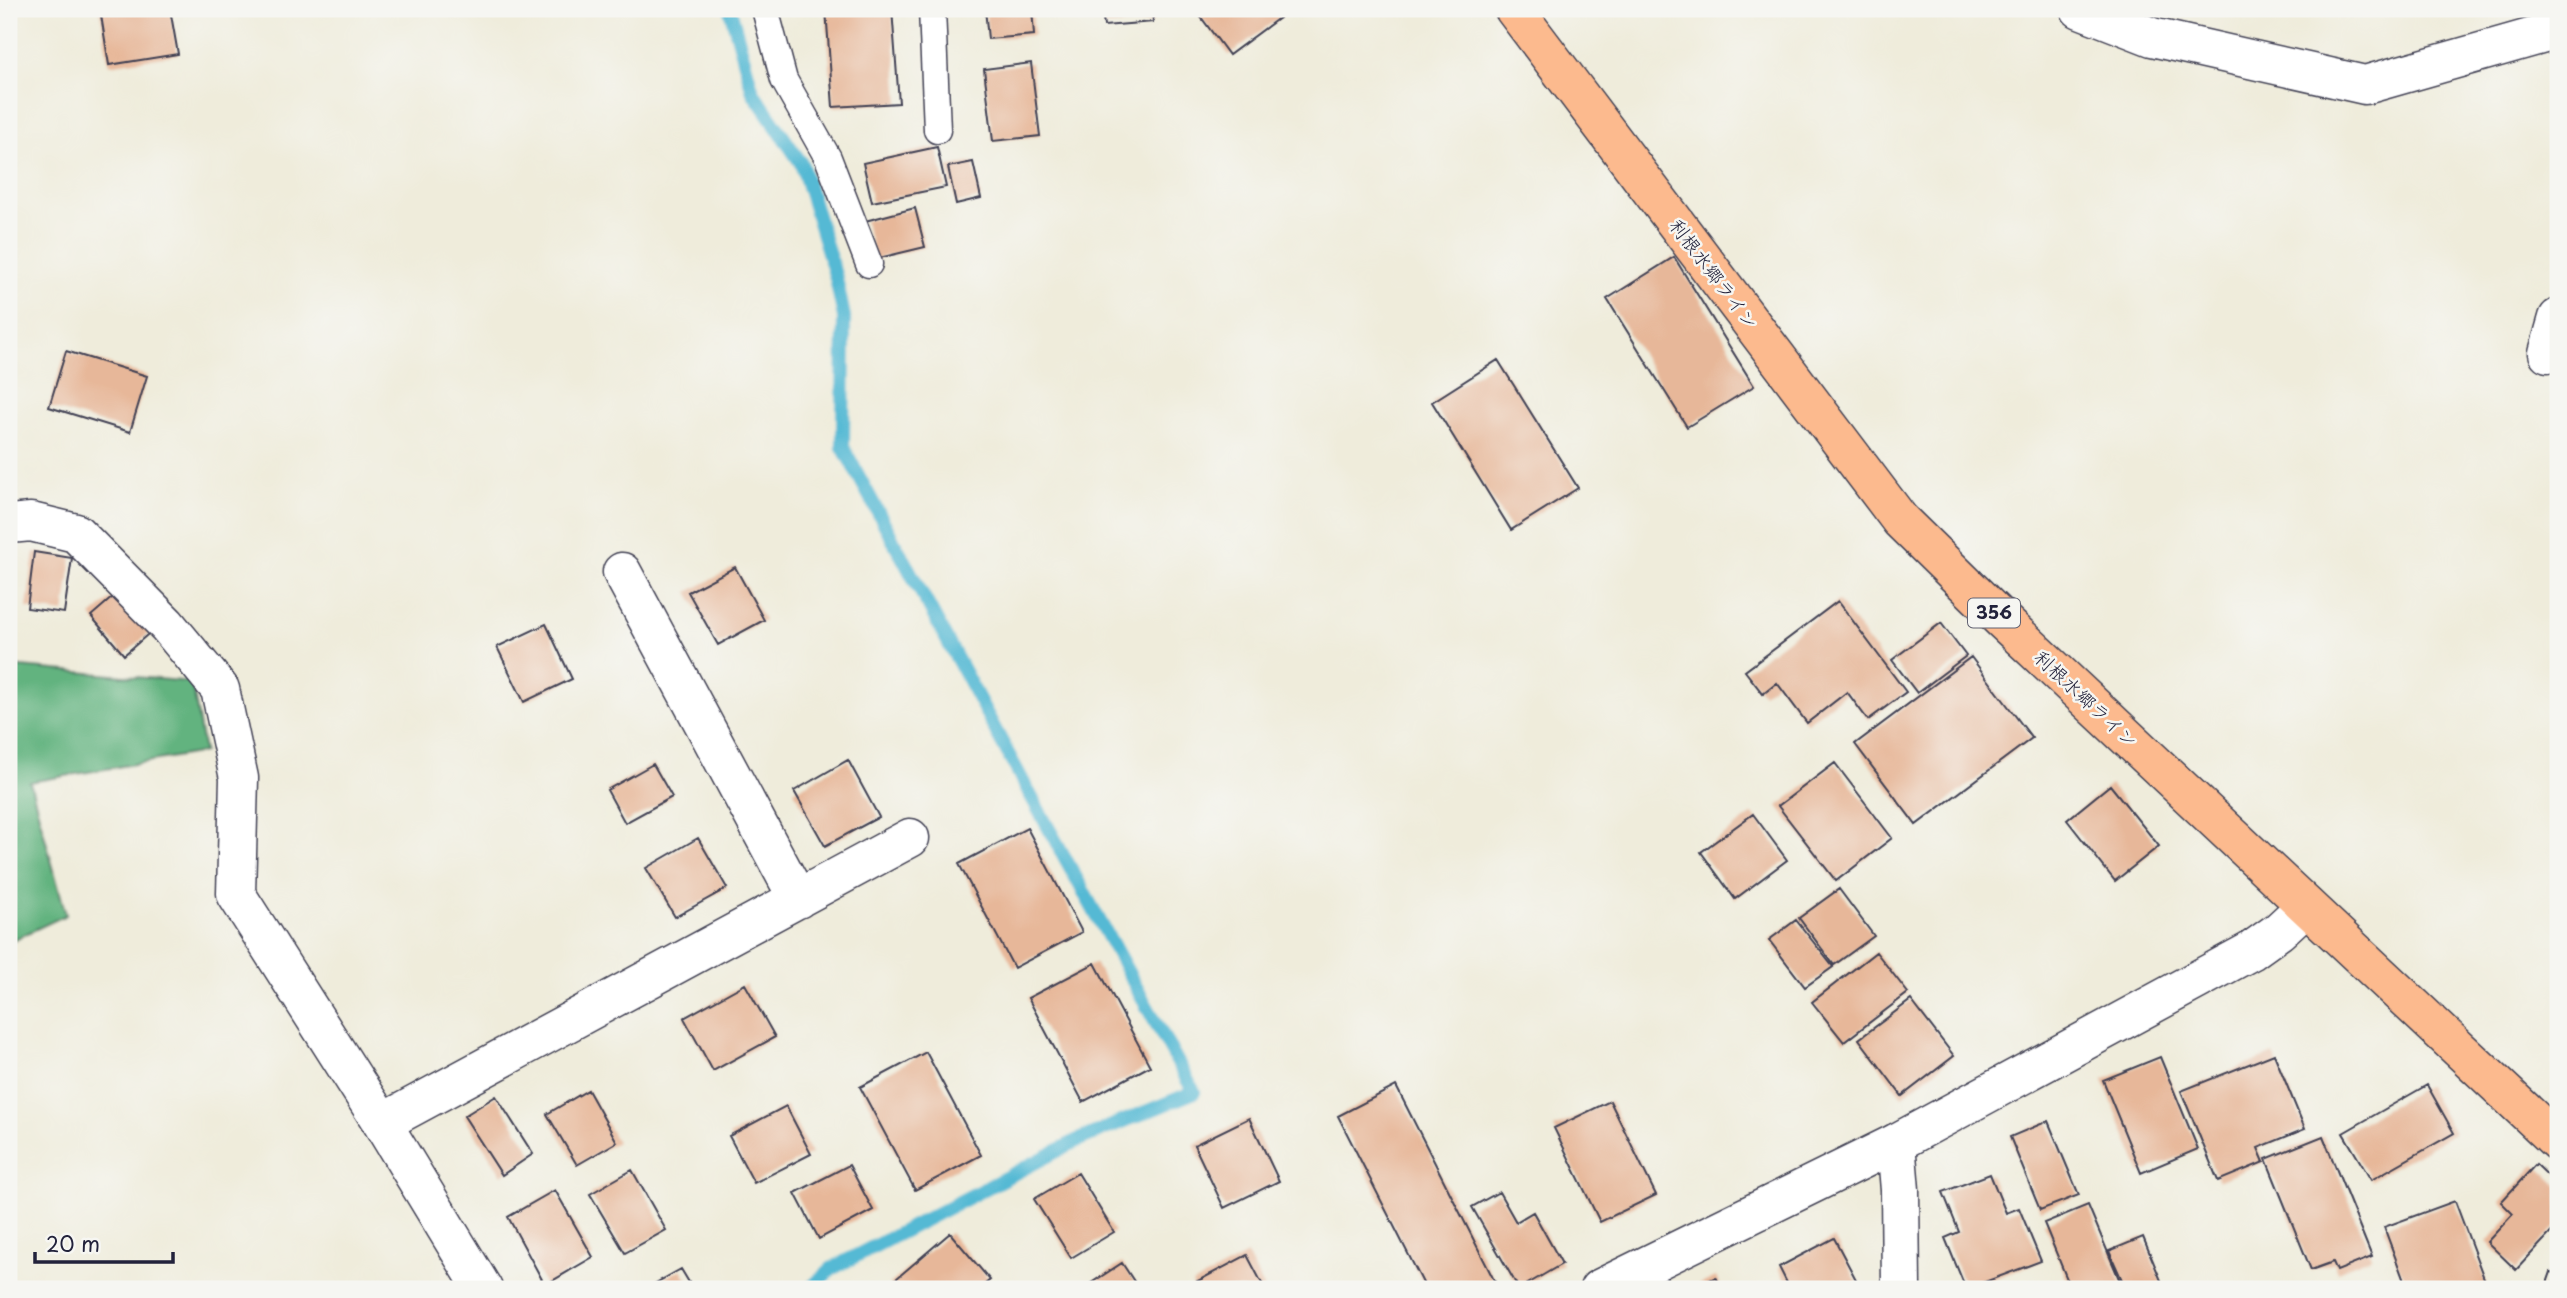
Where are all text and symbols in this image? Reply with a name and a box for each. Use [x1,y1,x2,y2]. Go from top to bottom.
street label: 利根水郷ライン [1664,212,1766,335]
road number: 356 [1968,598,2020,628]
street label: 利根水郷ライン [2029,643,2145,754]
scale bar [35,1221,173,1265]
text: 20 m [46,1227,100,1259]

